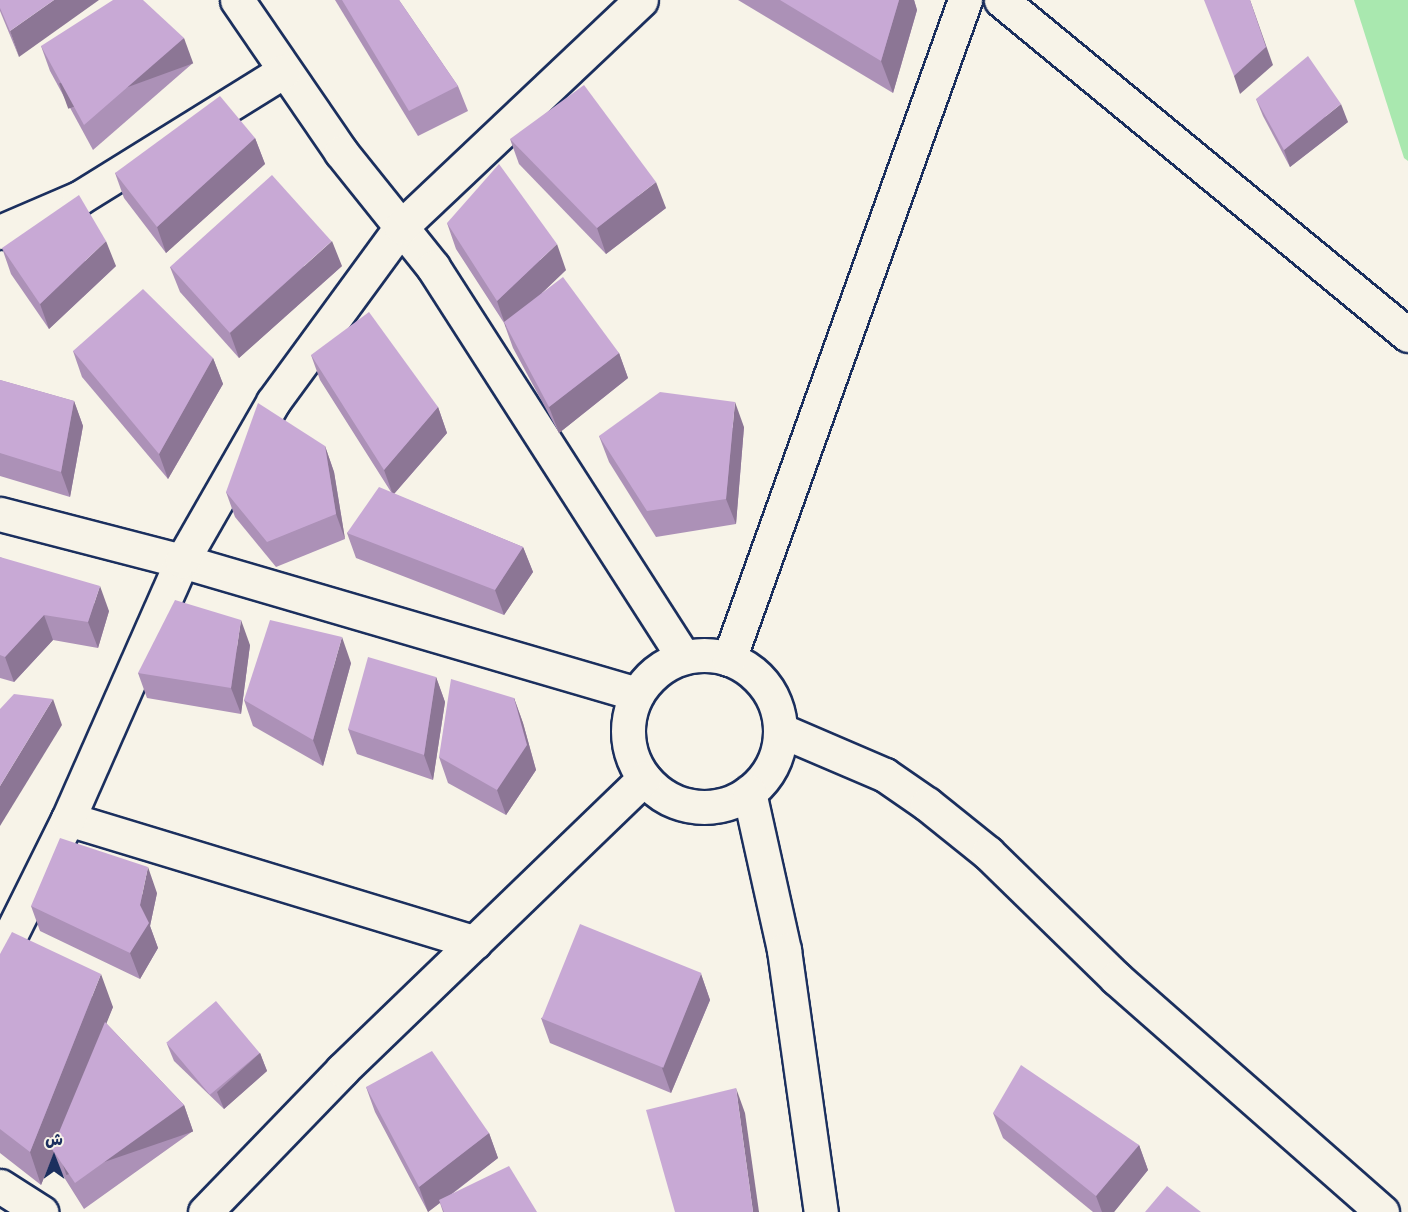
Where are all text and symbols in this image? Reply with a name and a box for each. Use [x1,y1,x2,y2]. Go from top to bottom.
north arrow [24,1128,84,1188]
text: ش [45,1129,63,1151]

